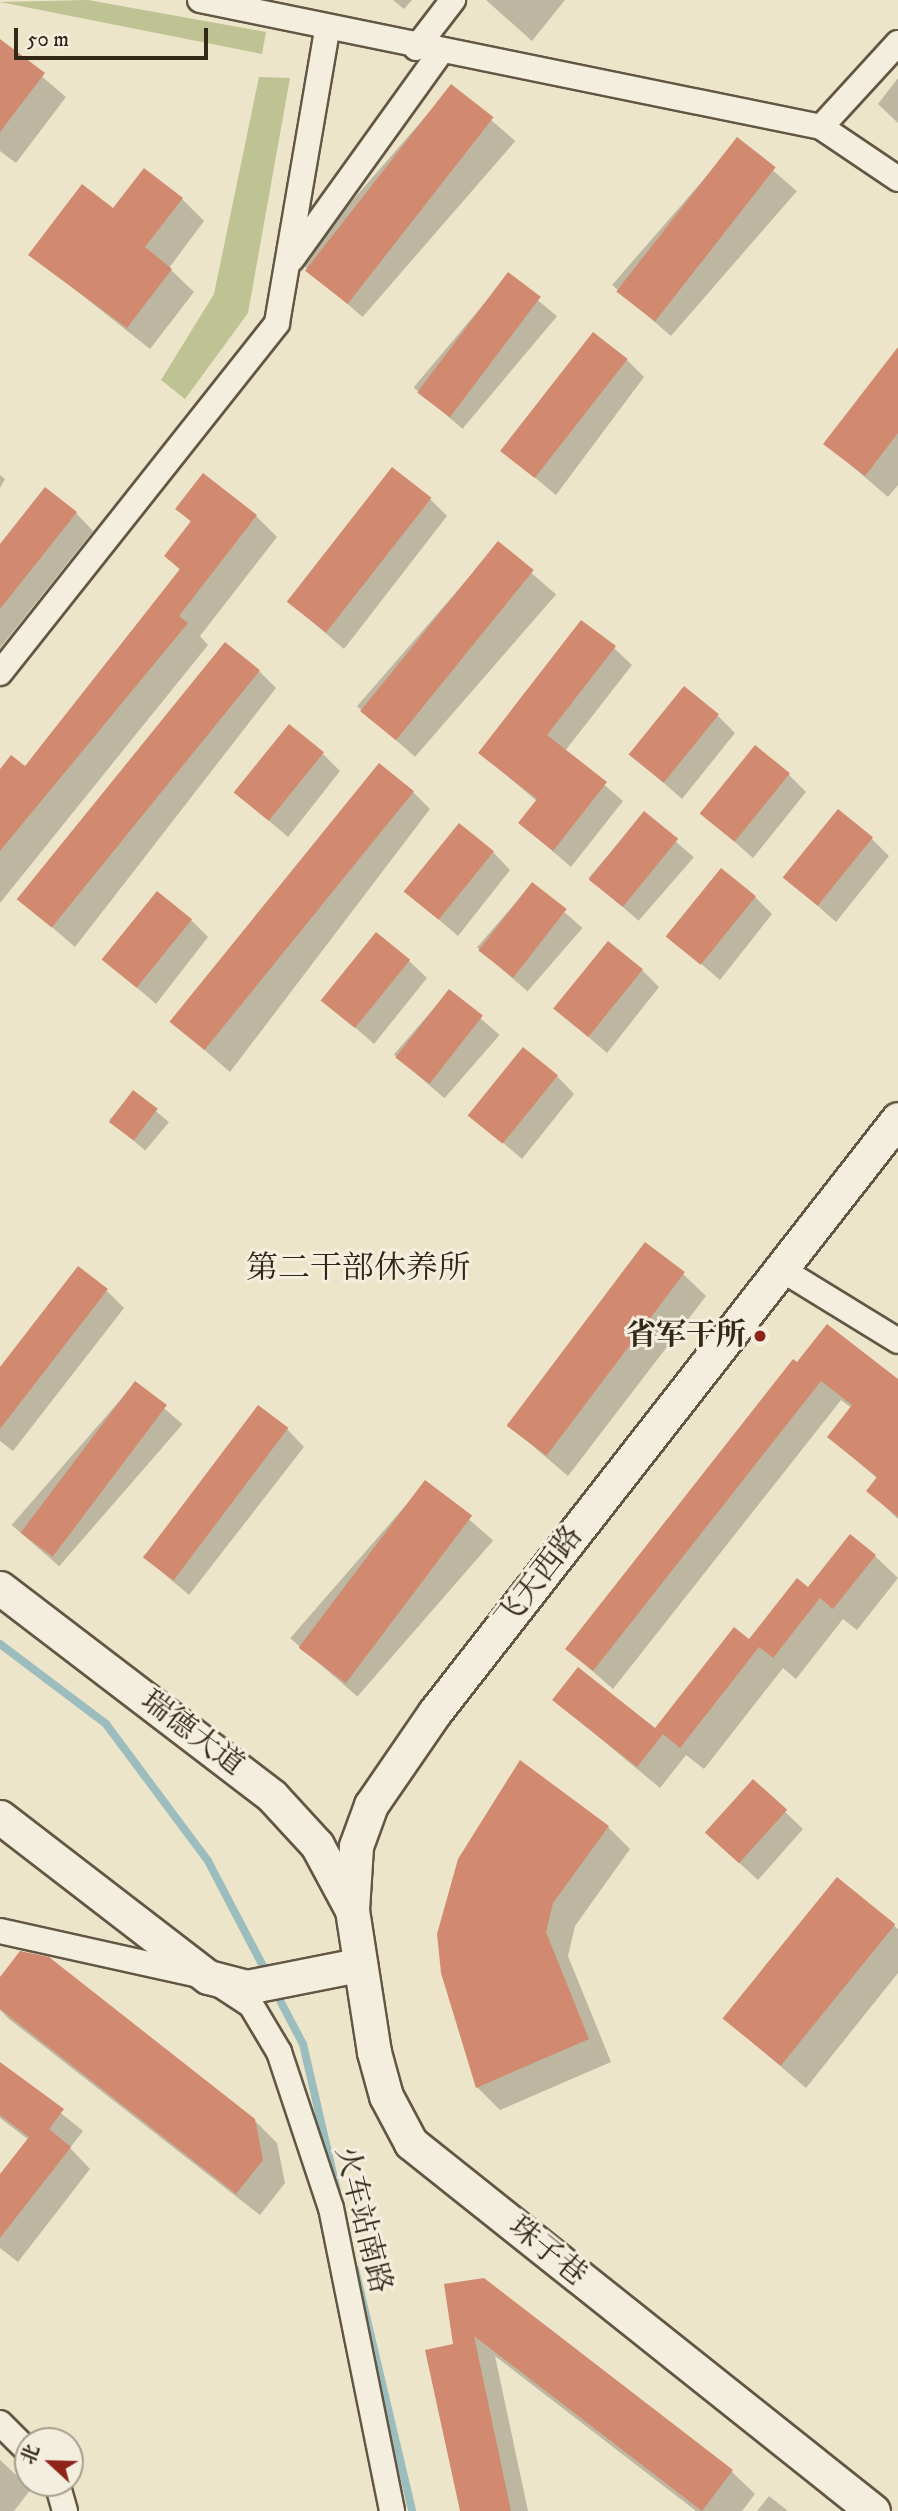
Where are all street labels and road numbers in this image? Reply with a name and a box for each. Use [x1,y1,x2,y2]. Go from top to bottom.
street label: 飞天西路 [489,1520,591,1636]
street label: 瑞德大道 [133,1684,251,1784]
street label: 火车站南路 [326,2143,398,2297]
street label: 珠子巷 [501,2210,593,2294]

